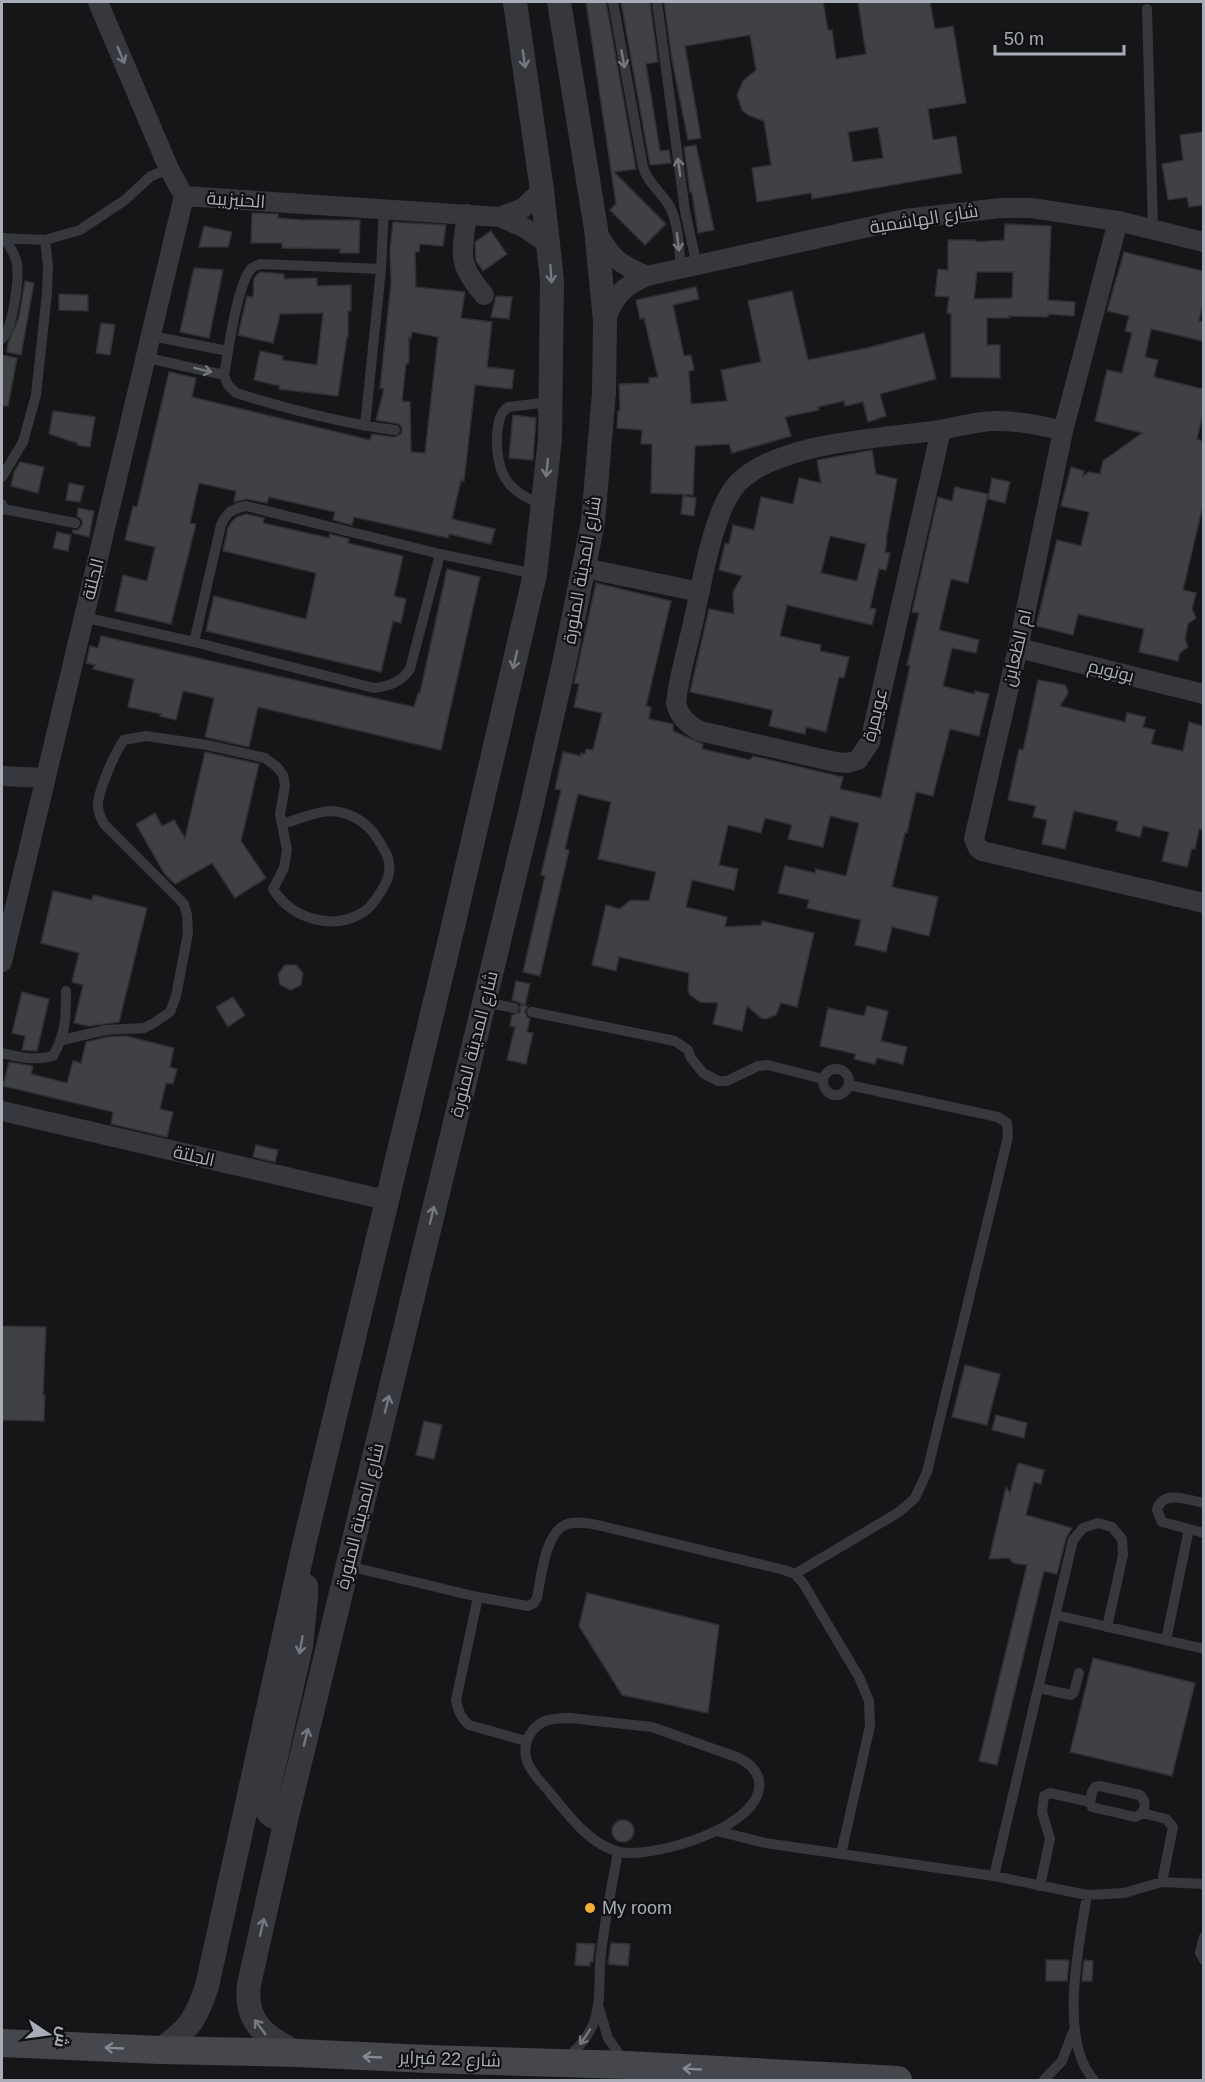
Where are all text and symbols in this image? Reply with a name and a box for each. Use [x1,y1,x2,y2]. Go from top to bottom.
scale bar [995,18,1124,56]
text: 50 m [1004,29,1044,49]
one-way arrow [116,46,127,64]
one-way arrow [519,49,530,69]
one-way arrow [618,49,629,68]
one-way arrow [674,157,685,177]
street label: الحنيزيبة [206,188,266,213]
street label: شارع الهاشمية [868,201,980,239]
one-way arrow [673,232,684,252]
one-way arrow [546,263,557,283]
one-way arrow [193,364,212,376]
one-way arrow [541,458,552,478]
street label: شارع المدينة المنورة [559,494,607,646]
street label: الجلتة [78,556,108,602]
street label: ام الظعاين [998,607,1038,689]
one-way arrow [509,651,521,670]
street label: بوتويم [1085,656,1136,688]
street label: عويمرة [859,686,892,744]
street label: شارع المدينة المنورة [446,969,504,1120]
street label: الجلتة [171,1142,217,1170]
one-way arrow [427,1206,439,1225]
one-way arrow [381,1395,393,1414]
street label: شارع المدينة المنورة [332,1441,390,1592]
one-way arrow [295,1634,306,1654]
one-way arrow [301,1728,313,1747]
place label: My room [602,1898,672,1918]
marker: My room [583,1901,597,1915]
one-way arrow [256,1917,268,1936]
north arrow [18,2004,78,2064]
one-way arrow [254,2019,266,2035]
text: ش [51,2025,73,2049]
one-way arrow [578,2029,591,2046]
one-way arrow [104,2043,124,2054]
street label: شارع 22 فبراير [398,2047,501,2073]
one-way arrow [362,2051,382,2062]
one-way arrow [683,2063,703,2074]

